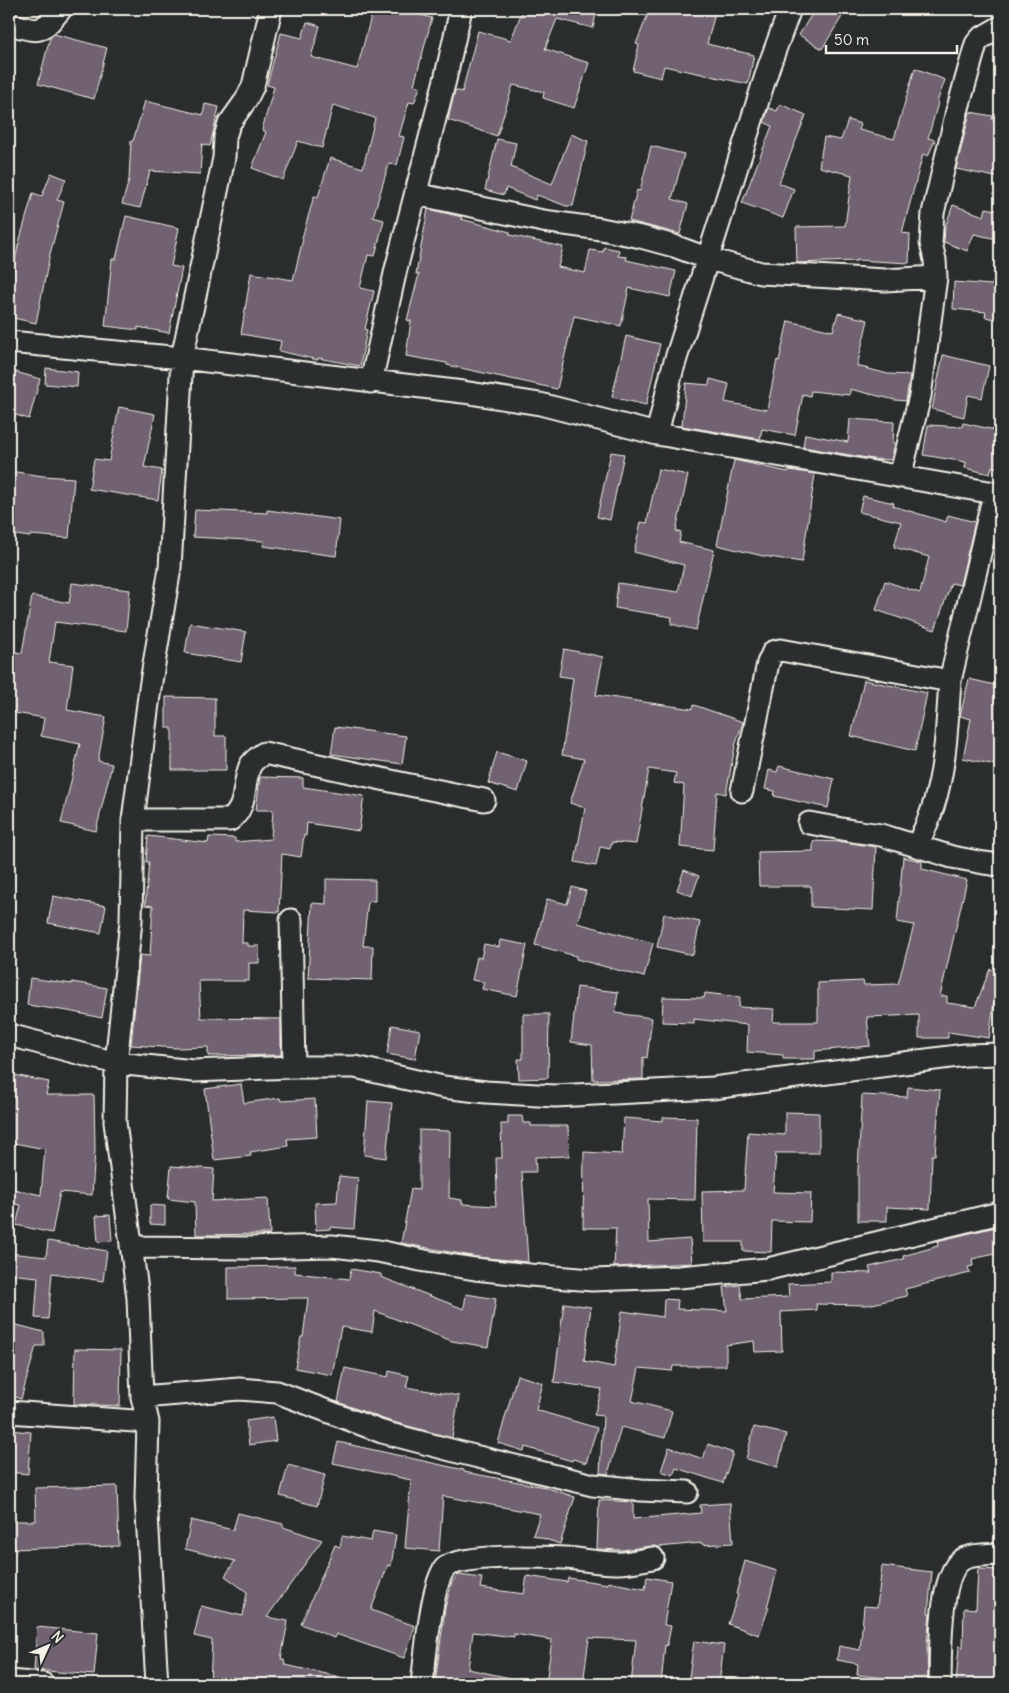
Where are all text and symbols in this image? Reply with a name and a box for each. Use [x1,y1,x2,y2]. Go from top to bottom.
scale bar [826,22,958,54]
text: 50 m [834,30,869,49]
north arrow [22,1620,72,1670]
text: N [48,1627,67,1647]

